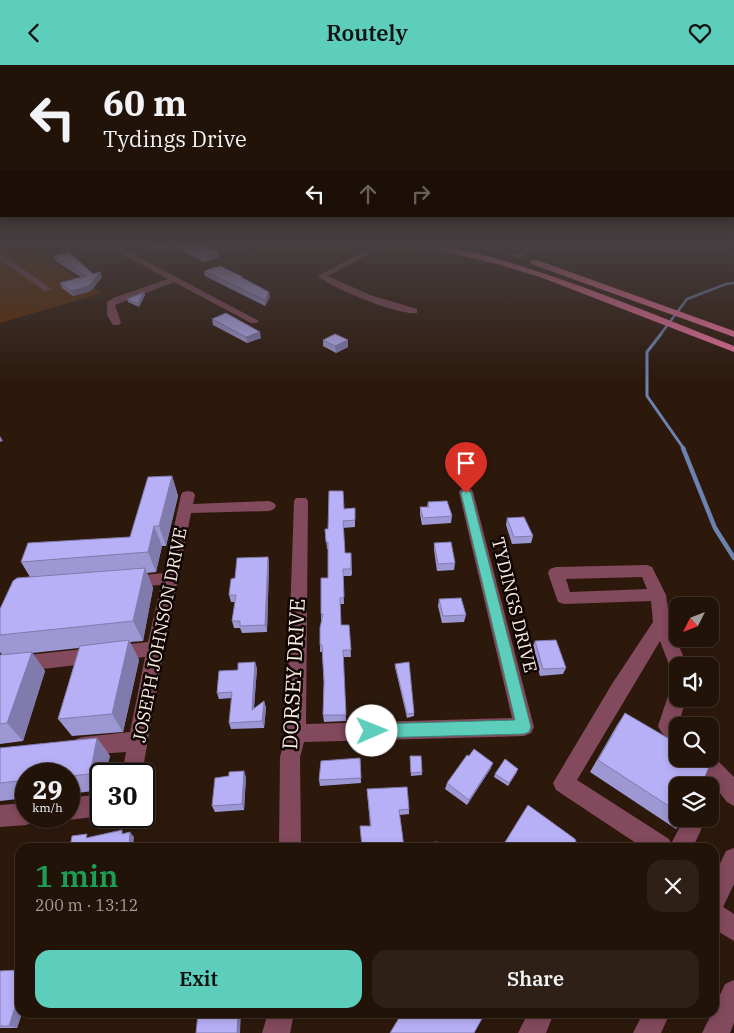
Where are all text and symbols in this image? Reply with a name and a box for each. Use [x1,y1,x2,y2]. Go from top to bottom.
text: Routely [326,18,408,47]
icon: back [20,19,48,47]
icon: heart [686,19,714,47]
text: 60 m [103,80,187,126]
icon: left [20,85,85,150]
text: Tydings Drive [103,124,247,153]
icon: left [301,180,329,208]
icon: ahead [354,180,382,208]
icon: right [407,180,435,208]
pin [445,442,487,493]
icon: arrive [452,449,480,477]
street label: JOSEPH JOHNSON DRIVE [127,526,192,744]
street label: TYDINGS DRIVE [487,535,542,675]
north arrow [669,597,719,647]
map controls [669,597,719,827]
street label: DORSEY DRIVE [275,598,311,750]
button: sound [669,657,719,707]
position arrow [345,704,397,756]
button: search [669,717,719,767]
speed limit sign: 30 [90,763,155,828]
text: 29 [32,773,63,806]
button: layers [669,777,719,827]
text: km/h [32,800,63,815]
text: 1 min [35,856,118,895]
button: close [647,860,699,912]
text: 200 m · 13:12 [35,895,138,915]
button: Exit [35,950,362,1008]
button: Share [372,950,699,1008]

